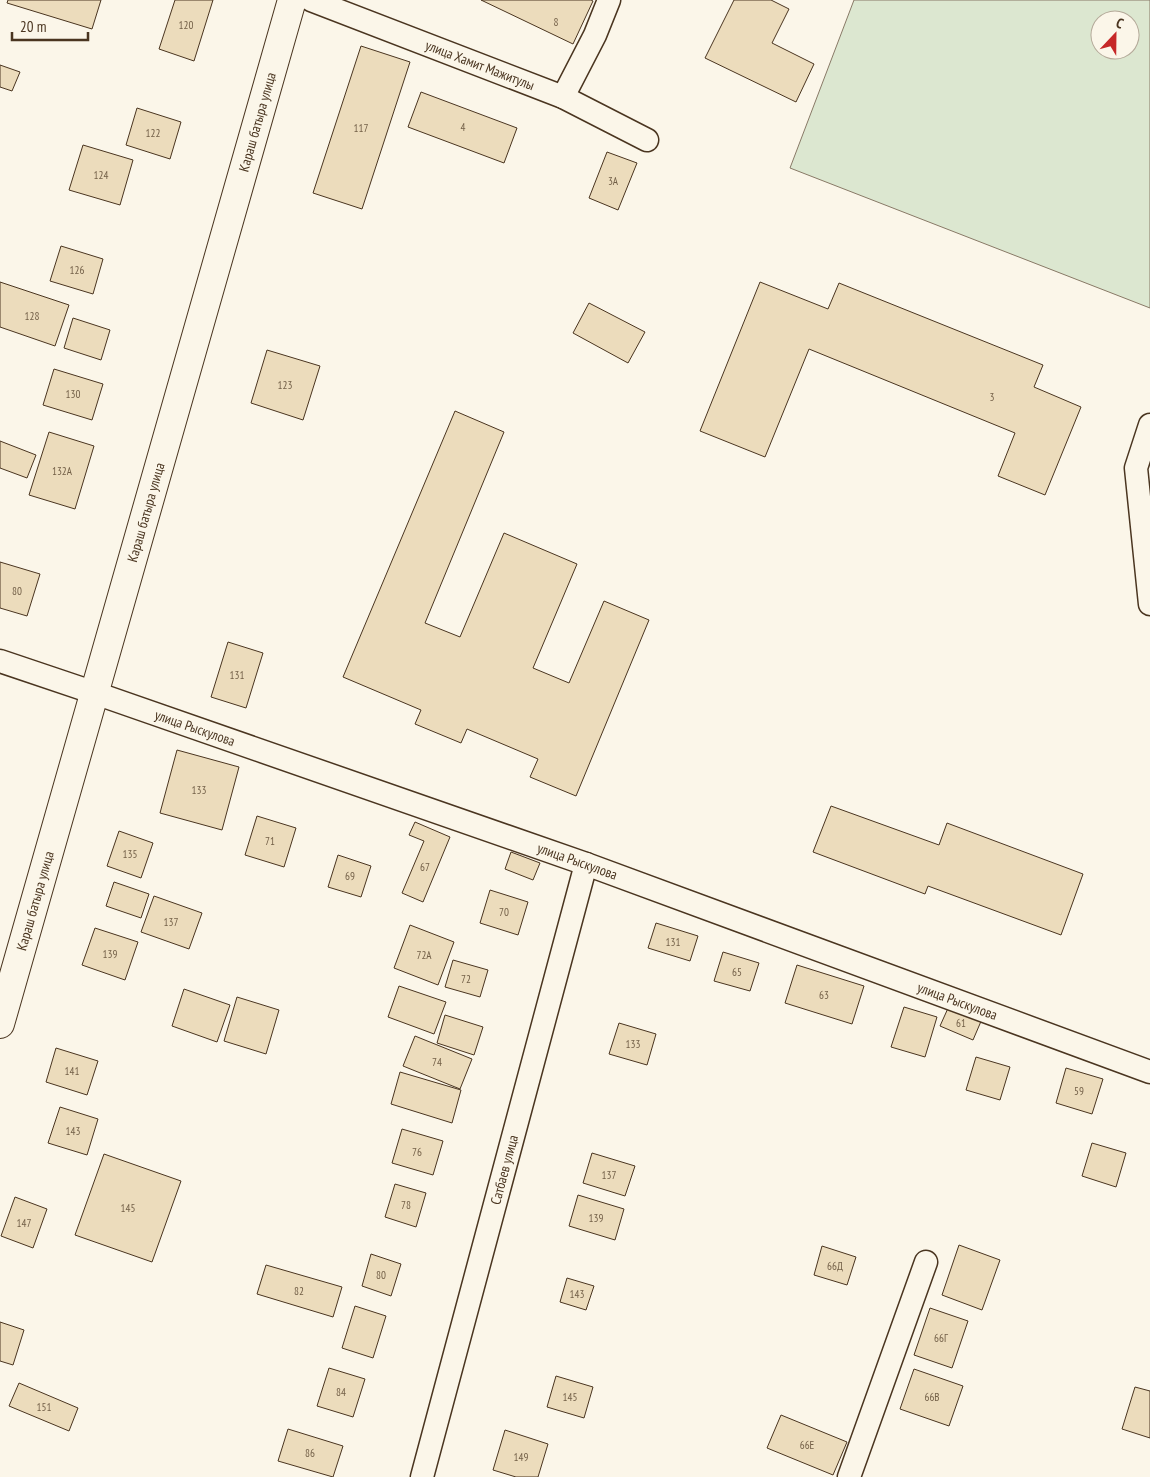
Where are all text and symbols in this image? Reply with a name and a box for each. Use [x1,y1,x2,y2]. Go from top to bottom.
scale bar [12,10,89,42]
north arrow [1090,10,1140,60]
text: С [1114,13,1127,33]
house number: 8 [554,15,559,29]
text: 20 m [20,17,46,36]
house number: 120 [179,18,193,32]
street label: улица Хамит Мажитулы [423,36,537,94]
street label: Караш батыра улица [235,70,280,174]
house number: 4 [461,120,466,134]
house number: 117 [354,121,368,135]
house number: 122 [146,126,160,140]
house number: 124 [94,168,108,182]
house number: 3А [608,174,619,188]
house number: 126 [70,263,84,277]
house number: 128 [25,309,39,323]
house number: 123 [278,378,292,392]
house number: 130 [66,387,80,401]
house number: 3 [990,390,995,404]
street label: Караш батыра улица [123,461,169,564]
house number: 132А [52,464,73,478]
house number: 80 [12,584,22,598]
house number: 131 [230,668,244,682]
street label: улица Рыскулова [152,706,237,750]
house number: 133 [192,783,206,797]
house number: 71 [265,834,275,848]
street label: улица Рыскулова [535,839,620,884]
house number: 135 [123,847,137,861]
street label: Караш батыра улица [12,849,58,953]
house number: 67 [420,860,430,874]
house number: 69 [345,869,355,883]
house number: 70 [499,905,509,919]
house number: 137 [164,915,178,929]
house number: 131 [666,935,680,949]
house number: 139 [103,947,117,961]
house number: 72А [416,948,432,962]
house number: 65 [732,965,742,979]
house number: 72 [461,972,471,986]
street label: улица Рыскулова [915,978,1000,1024]
house number: 63 [819,988,829,1002]
house number: 61 [956,1016,966,1030]
house number: 133 [626,1037,640,1051]
house number: 74 [432,1055,442,1069]
house number: 141 [65,1064,79,1078]
house number: 59 [1074,1084,1084,1098]
house number: 143 [66,1124,80,1138]
street label: Сатбаев улица [486,1133,522,1207]
house number: 76 [412,1145,422,1159]
house number: 137 [602,1168,616,1182]
house number: 78 [401,1198,411,1212]
house number: 145 [121,1201,135,1215]
house number: 139 [589,1211,603,1225]
house number: 147 [17,1216,31,1230]
house number: 66Д [827,1259,843,1273]
house number: 80 [376,1268,386,1282]
house number: 82 [294,1284,304,1298]
house number: 143 [570,1287,584,1301]
house number: 66Г [934,1331,949,1345]
house number: 84 [336,1385,346,1399]
house number: 145 [563,1390,577,1404]
house number: 66В [924,1390,940,1404]
house number: 151 [37,1400,51,1414]
house number: 66Е [800,1438,815,1452]
house number: 86 [305,1446,315,1460]
house number: 149 [514,1450,528,1464]

